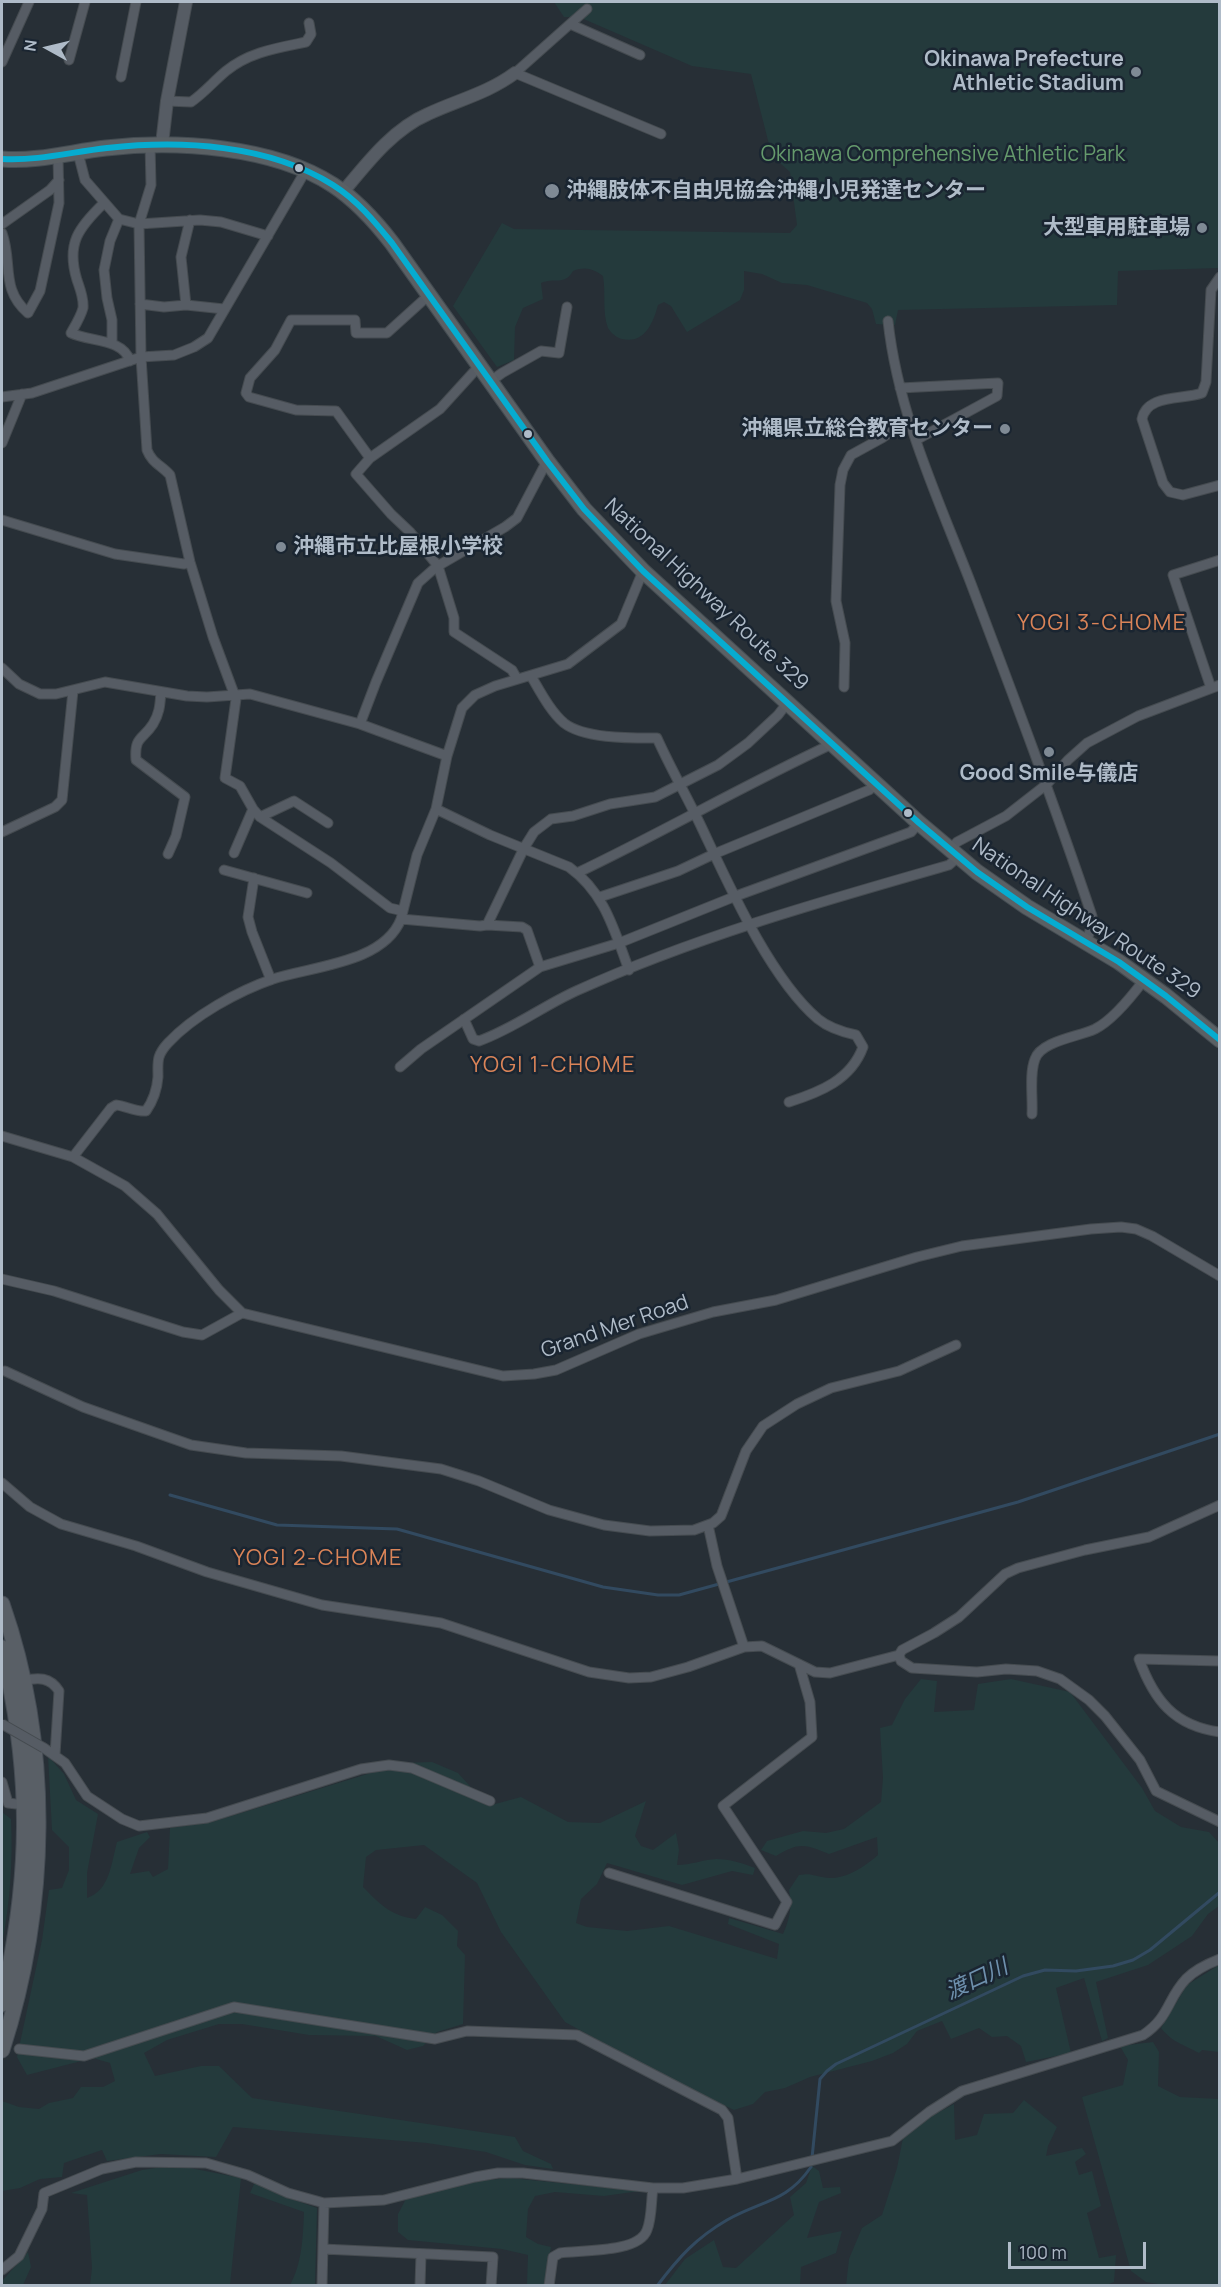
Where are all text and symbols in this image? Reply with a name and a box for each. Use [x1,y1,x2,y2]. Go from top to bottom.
north arrow [18,18,78,78]
text: N [18,38,42,53]
place label: Okinawa Prefecture Athletic Stadium [924,47,1124,97]
marker: Okinawa Prefecture Athletic Stadium [1129,65,1143,79]
park label: Okinawa Comprehensive Athletic Park [761,142,1125,168]
unlabelled marker [293,162,305,174]
place label: 沖縄肢体不自由児協会沖縄小児発達センター [566,178,986,204]
marker: 沖縄肢体不自由児協会沖縄小児発達センター [543,182,561,200]
place label: 大型車用駐車場 [1043,215,1190,241]
marker: 大型車用駐車場 [1195,221,1209,235]
place label: 沖縄県立総合教育センター [741,416,993,442]
marker: 沖縄県立総合教育センター [998,422,1012,436]
unlabelled marker [522,428,534,440]
street label: National Highway Route 329 [599,494,813,696]
place label: 沖縄市立比屋根小学校 [293,534,503,560]
marker: 沖縄市立比屋根小学校 [274,540,288,554]
district label: YOGI 3-CHOME [1017,611,1187,637]
marker: Good Smile与儀店 [1042,745,1056,759]
place label: Good Smile与儀店 [960,761,1138,787]
unlabelled marker [902,807,914,819]
street label: National Highway Route 329 [967,833,1205,1005]
district label: YOGI 1-CHOME [470,1053,636,1079]
street label: Grand Mer Road [538,1290,692,1364]
district label: YOGI 2-CHOME [233,1546,403,1572]
water label: 渡口川 [942,1954,1012,2006]
scale bar [1011,2230,1149,2268]
text: 100 m [1019,2240,1067,2264]

